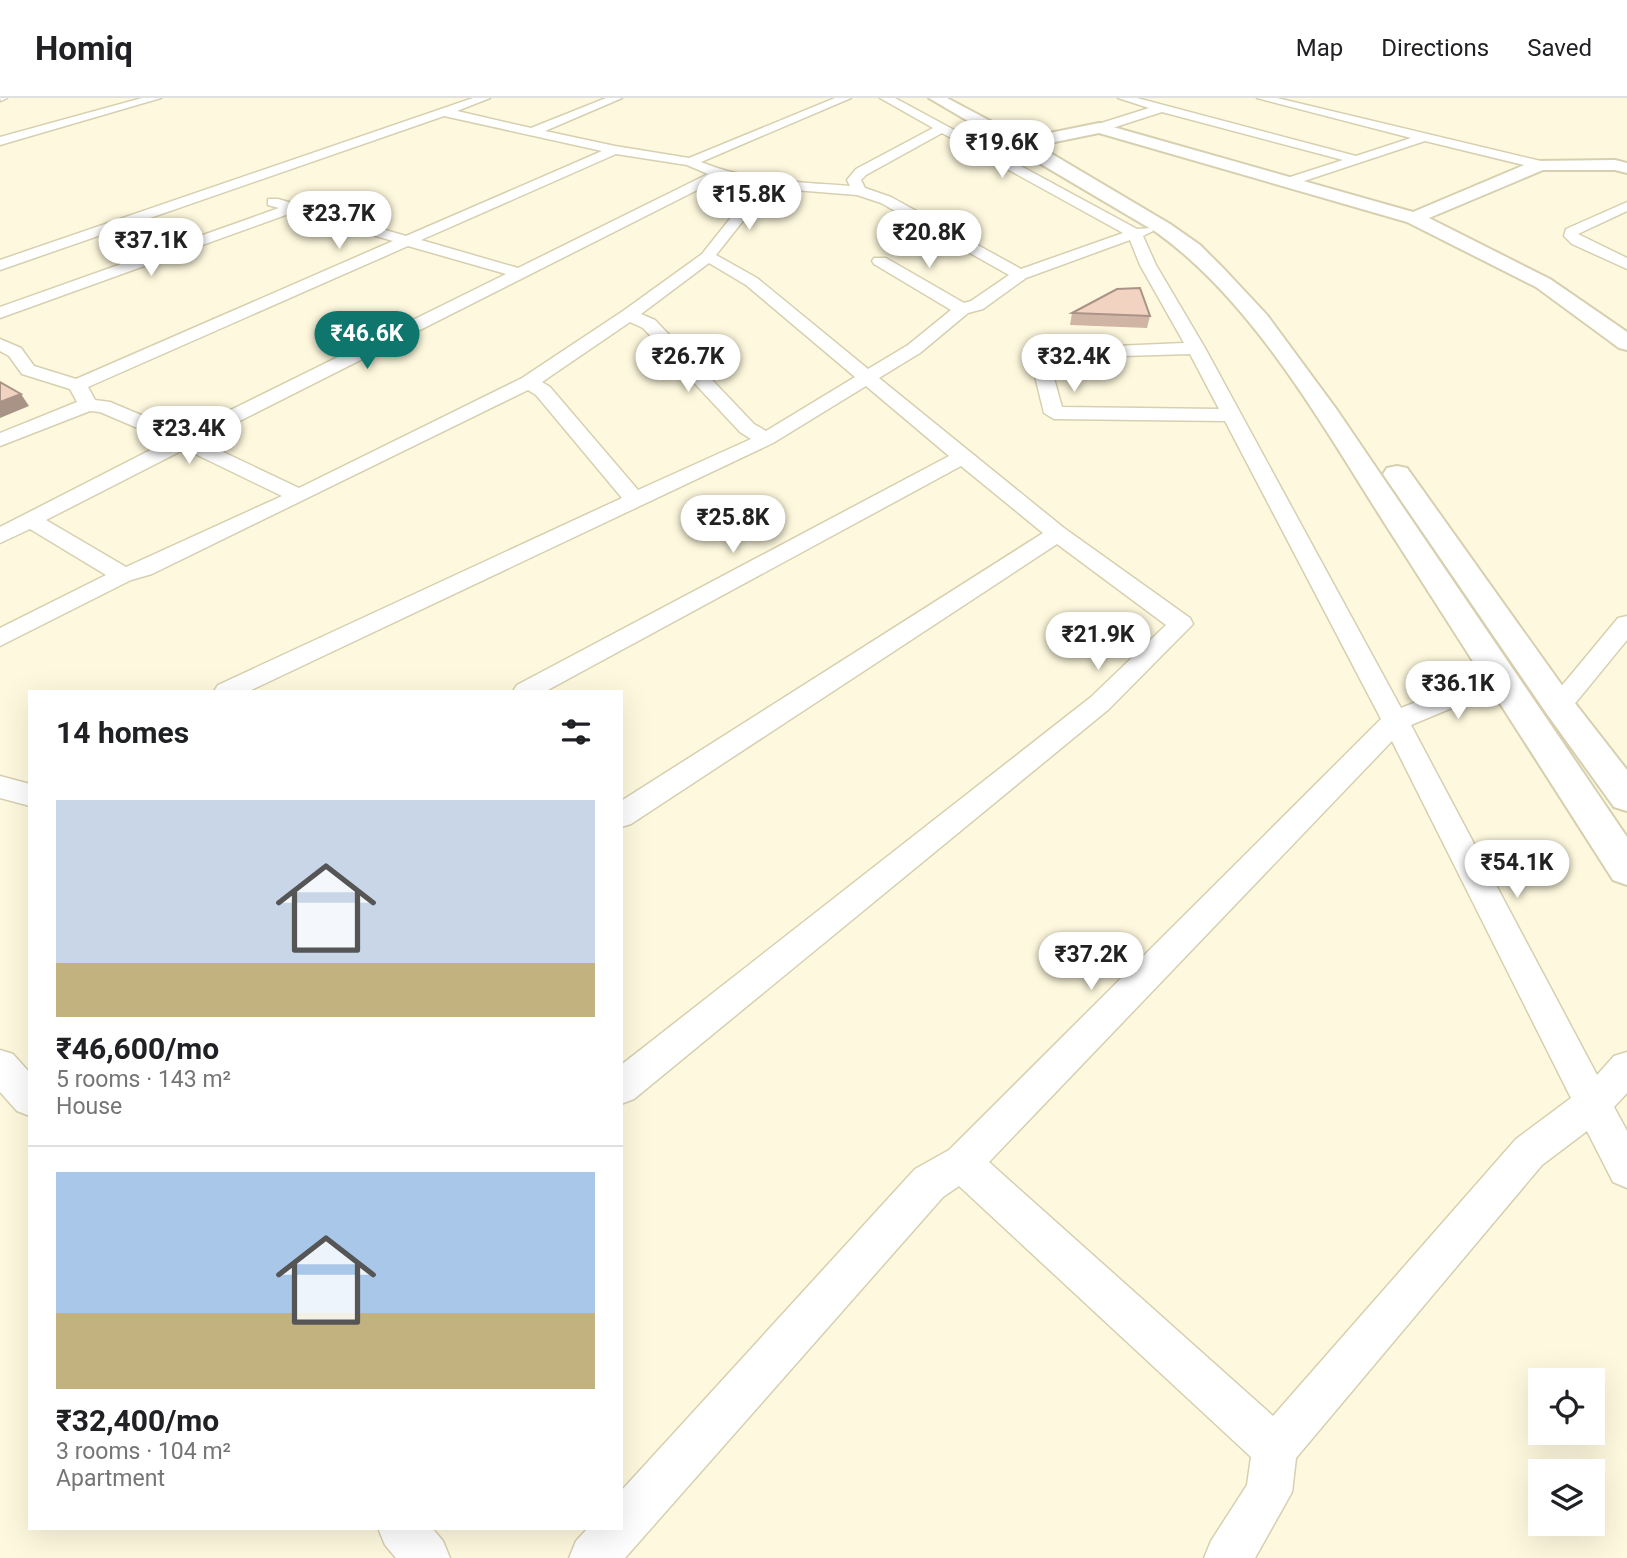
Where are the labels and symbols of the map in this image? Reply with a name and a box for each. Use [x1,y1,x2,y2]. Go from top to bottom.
pin: ₹19.6K [945,120,1059,180]
pin: ₹15.8K [692,172,806,232]
pin: ₹23.7K [282,192,396,251]
pin: ₹20.8K [872,211,986,270]
pin: ₹37.1K [94,218,208,278]
pin: ₹46.6K [310,312,424,371]
pin: ₹26.7K [631,334,745,394]
pin: ₹32.4K [1017,334,1131,394]
pin: ₹23.4K [132,406,246,466]
pin: ₹25.8K [676,496,790,555]
pin: ₹21.9K [1041,612,1155,672]
pin: ₹36.1K [1401,662,1515,721]
pin: ₹54.1K [1460,840,1574,900]
pin: ₹37.2K [1034,932,1148,992]

